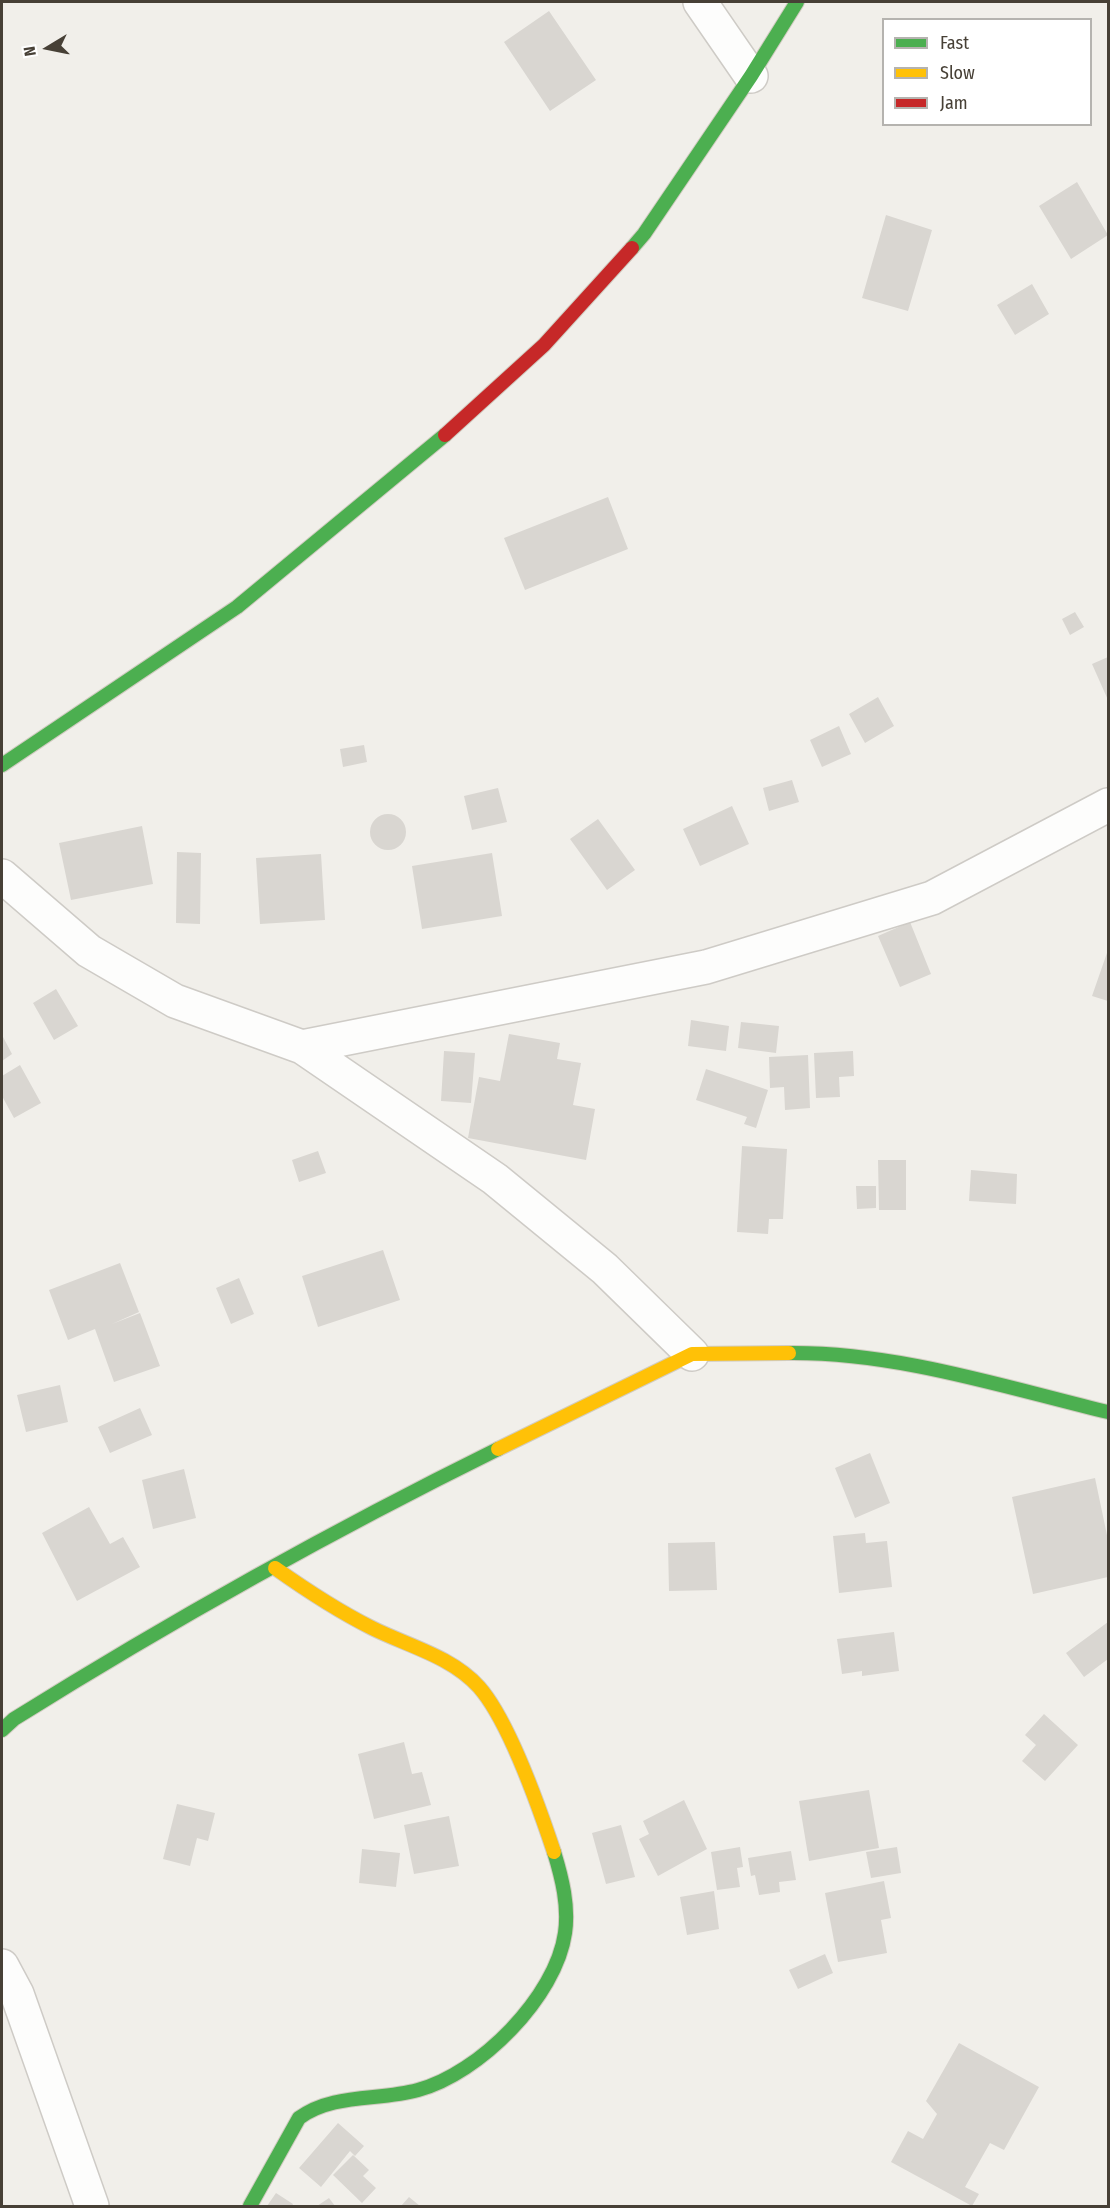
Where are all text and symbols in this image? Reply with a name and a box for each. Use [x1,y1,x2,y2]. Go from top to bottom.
north arrow [18,18,78,78]
legend [882,18,1092,126]
text: Fast [940,32,969,54]
text: N [20,45,40,58]
text: Slow [940,62,975,84]
text: Jam [940,92,968,114]

